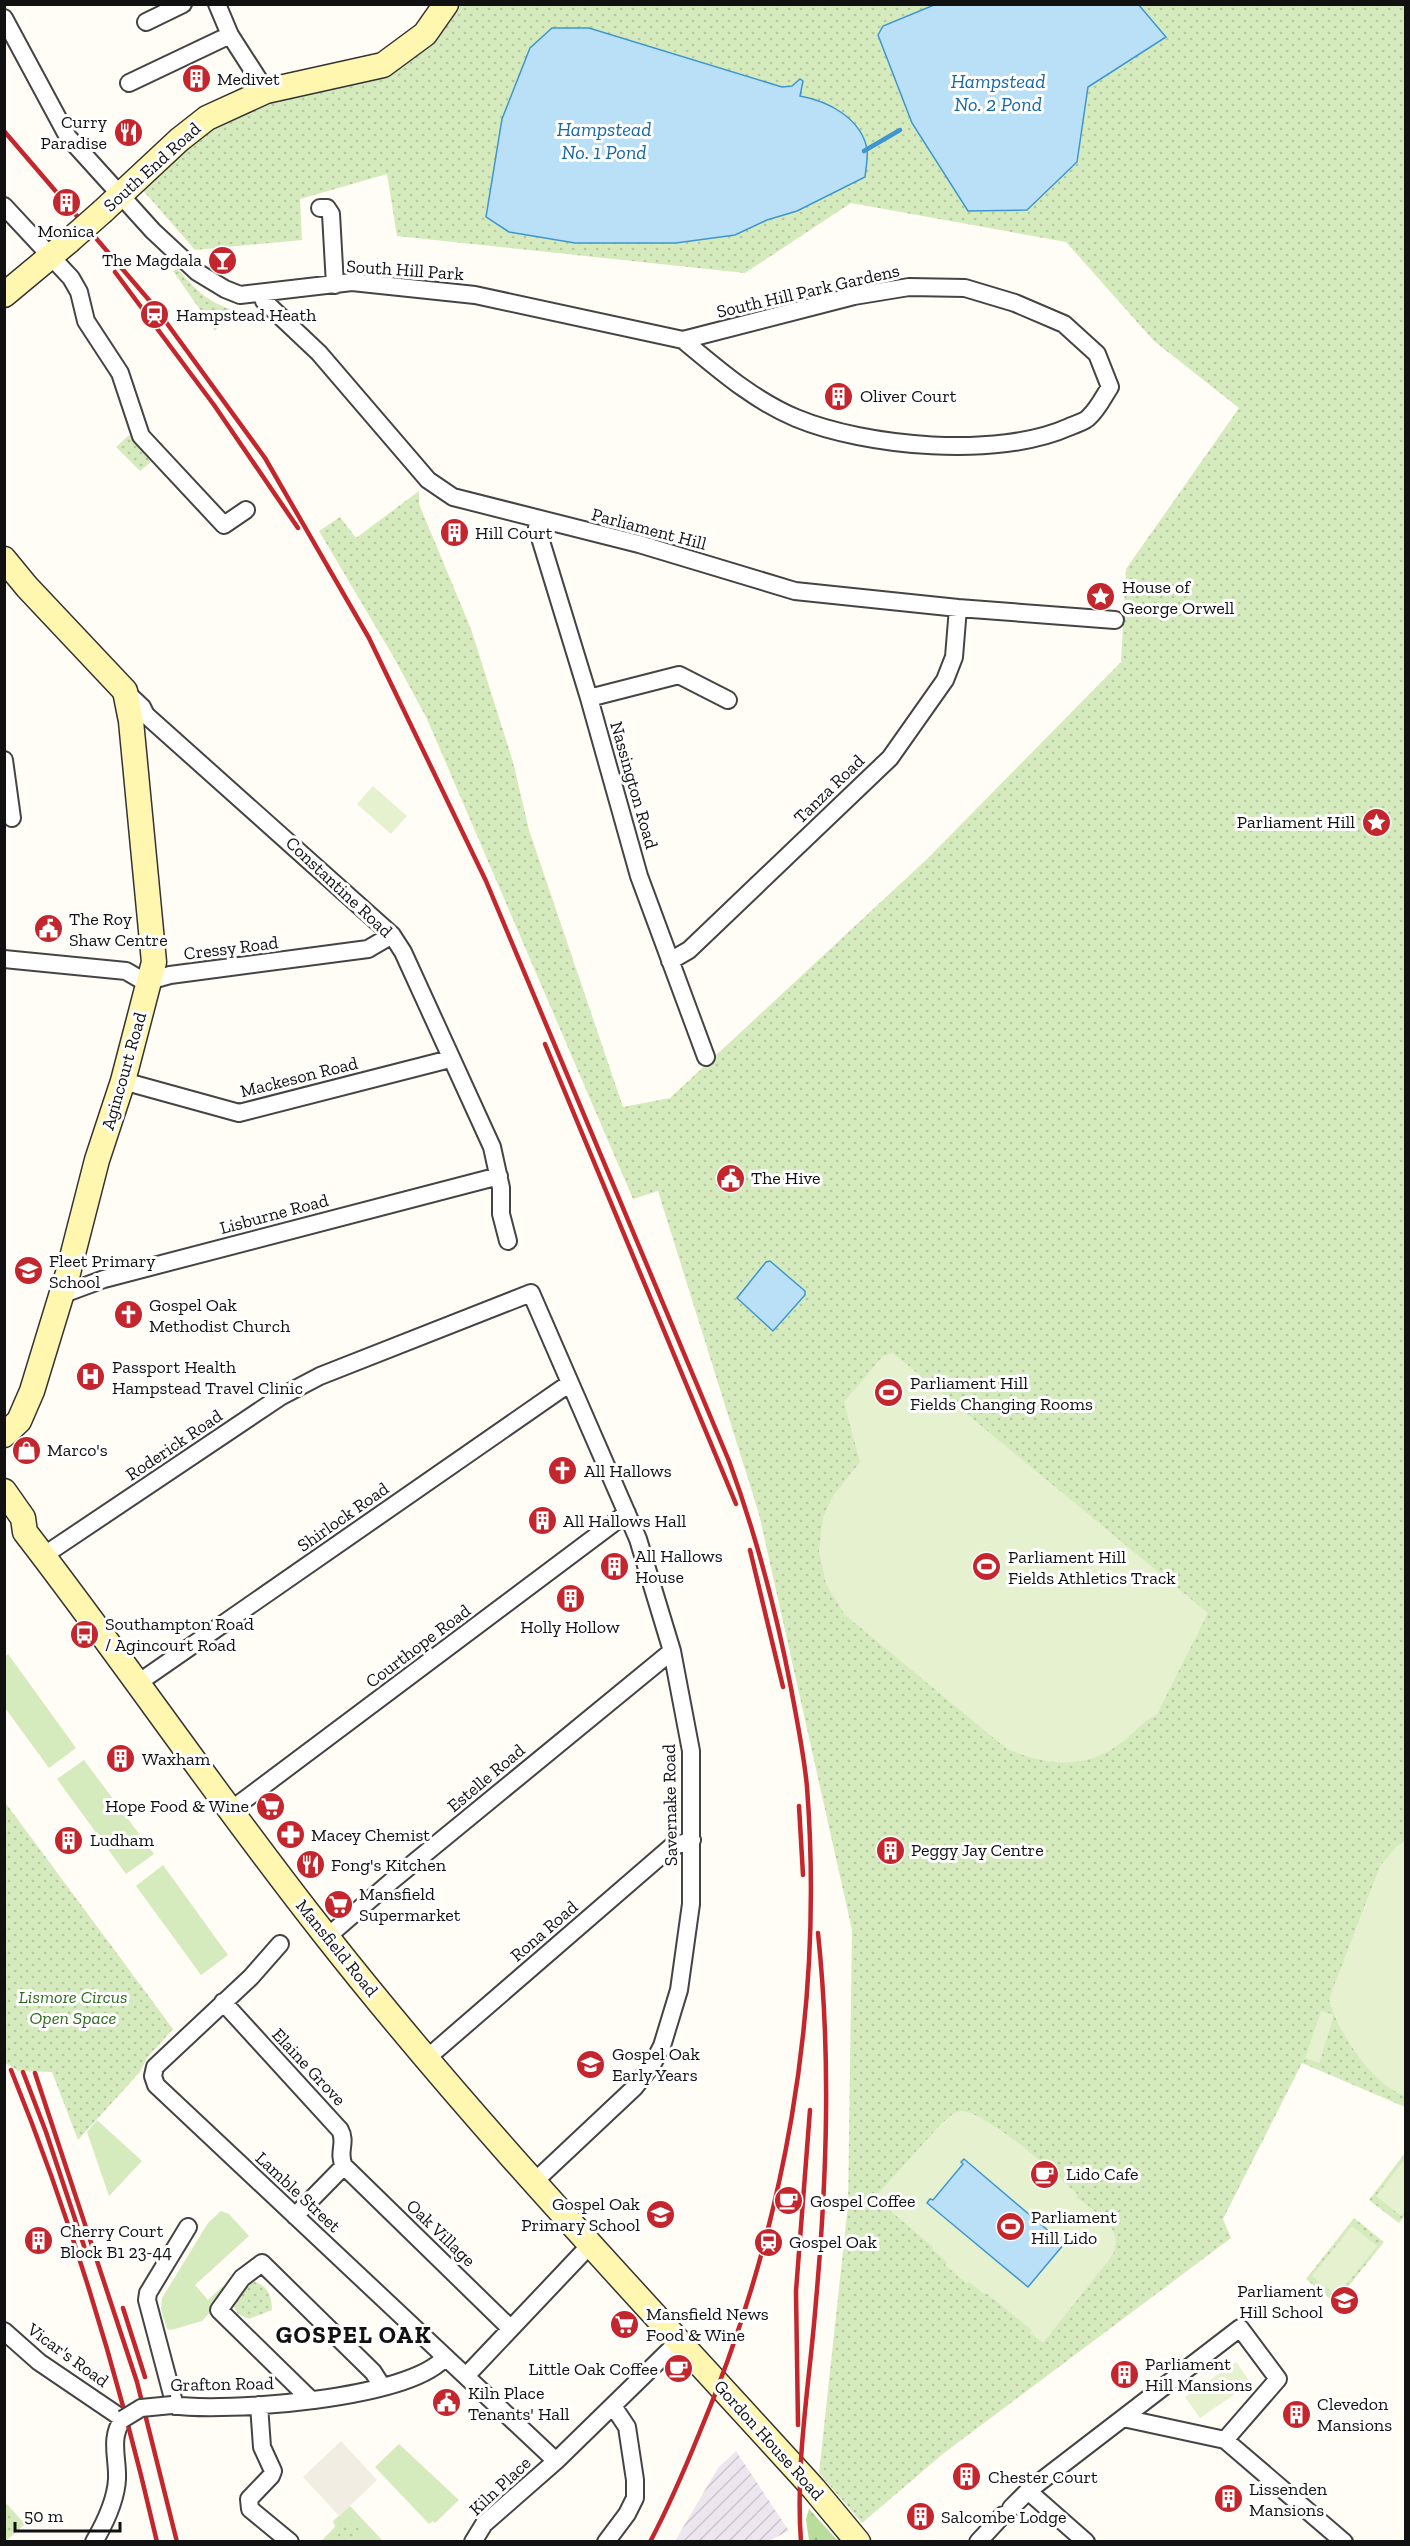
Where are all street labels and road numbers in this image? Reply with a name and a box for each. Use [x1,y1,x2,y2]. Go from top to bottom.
street label: South End Road [99,118,205,216]
street label: South Hill Park [346,255,465,285]
street label: South Hill Park Gardens [714,259,902,323]
street label: Parliament Hill [589,503,709,555]
street label: Nassington Road [605,719,663,851]
street label: Tanza Road [789,750,869,828]
street label: Constantine Road [281,832,397,942]
street label: Cressy Road [183,931,280,965]
street label: Agincourt Road [97,1010,151,1132]
street label: Mackeson Road [238,1052,360,1102]
street label: Lisburne Road [217,1189,331,1239]
street label: Roderick Road [122,1405,226,1485]
street label: Shirlock Road [293,1477,393,1557]
street label: Courthope Road [361,1599,475,1693]
street label: Estelle Road [443,1739,529,1817]
street label: Savernake Road [658,1744,682,1866]
street label: Mansfield Road [291,1895,383,2001]
street label: Rona Road [506,1896,582,1966]
street label: Elaine Grove [267,2024,351,2110]
street label: Lamble Street [251,2147,345,2237]
street label: Oak Village [402,2195,480,2271]
street label: Vicar's Road [22,2318,113,2392]
street label: Grafton Road [170,2372,274,2396]
street label: Gordon House Road [709,2375,829,2505]
street label: Kiln Place [465,2452,535,2520]

